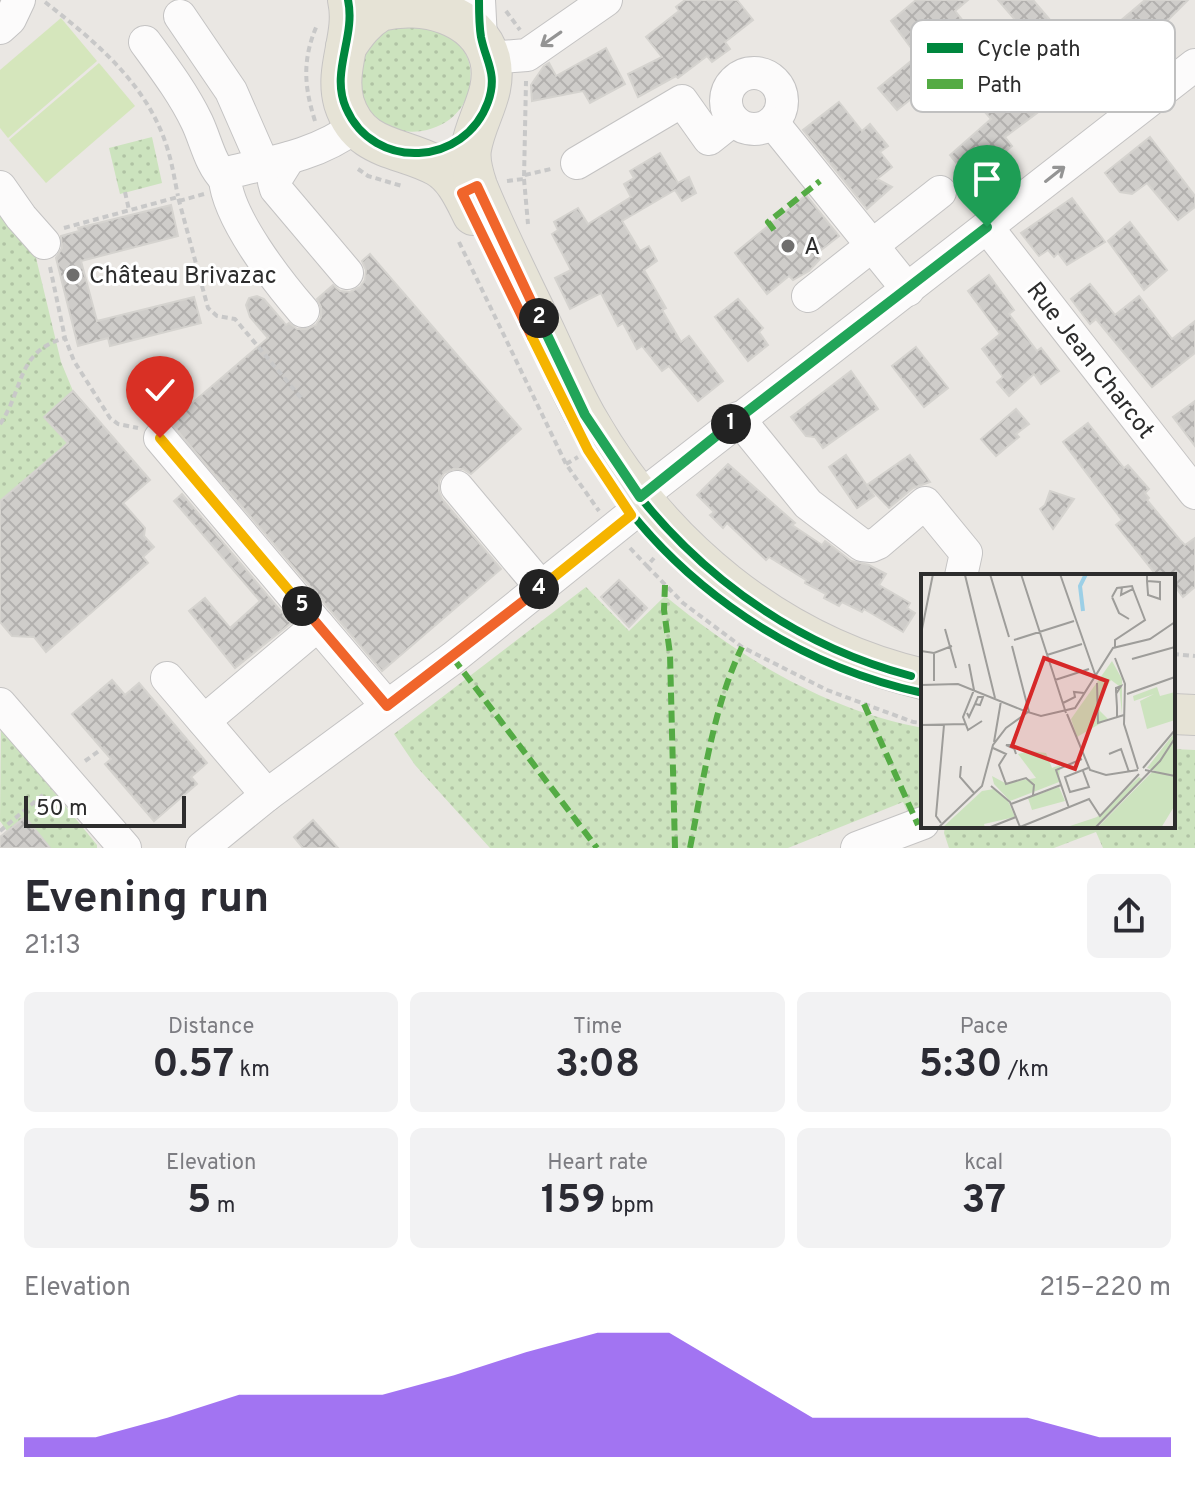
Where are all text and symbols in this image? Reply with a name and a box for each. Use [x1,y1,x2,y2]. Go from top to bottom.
legend [911,20,1175,112]
one-way arrow [541,30,562,47]
text: Cycle path [977,37,1081,64]
text: Path [977,73,1022,100]
pin [953,145,1021,227]
icon: arrive [965,157,1009,201]
one-way arrow [1044,166,1065,183]
place label: A [804,233,820,263]
marker: A [779,237,797,255]
place label: Château Brivazac [89,262,277,292]
marker: Château Brivazac [64,266,82,284]
street label: Rue Jean Charcot [1019,277,1160,446]
pin: 2 [519,298,559,338]
text: 2 [532,304,546,331]
pin [126,356,194,438]
icon: check [138,368,182,412]
pin: 1 [711,404,751,444]
text: 1 [727,410,735,437]
pin: 4 [519,569,559,609]
inset map [921,574,1175,828]
text: 4 [532,575,546,602]
pin: 5 [282,586,322,626]
text: 5 [295,592,309,619]
scale bar [24,792,186,828]
text: 50 m [36,796,88,823]
text: Evening run [24,872,269,928]
button: share [1087,874,1171,958]
text: 21:13 [24,930,81,963]
text: Distance [168,1014,254,1041]
text: Time [573,1014,622,1041]
text: Pace [960,1014,1008,1041]
text: 0.57 [152,1041,234,1091]
text: 3:08 [555,1041,640,1091]
text: 5:30 [919,1041,1003,1091]
text: km [234,1057,270,1084]
text: /km [1003,1057,1049,1084]
text: Elevation [166,1150,256,1177]
text: Heart rate [547,1150,648,1177]
text: kcal [964,1150,1003,1177]
text: 5 [187,1177,211,1227]
text: 159 [541,1177,606,1227]
text: 37 [961,1177,1006,1227]
text: m [211,1193,235,1220]
text: bpm [606,1193,654,1220]
text: Elevation [24,1272,131,1305]
text: 215–220 m [1039,1272,1171,1305]

